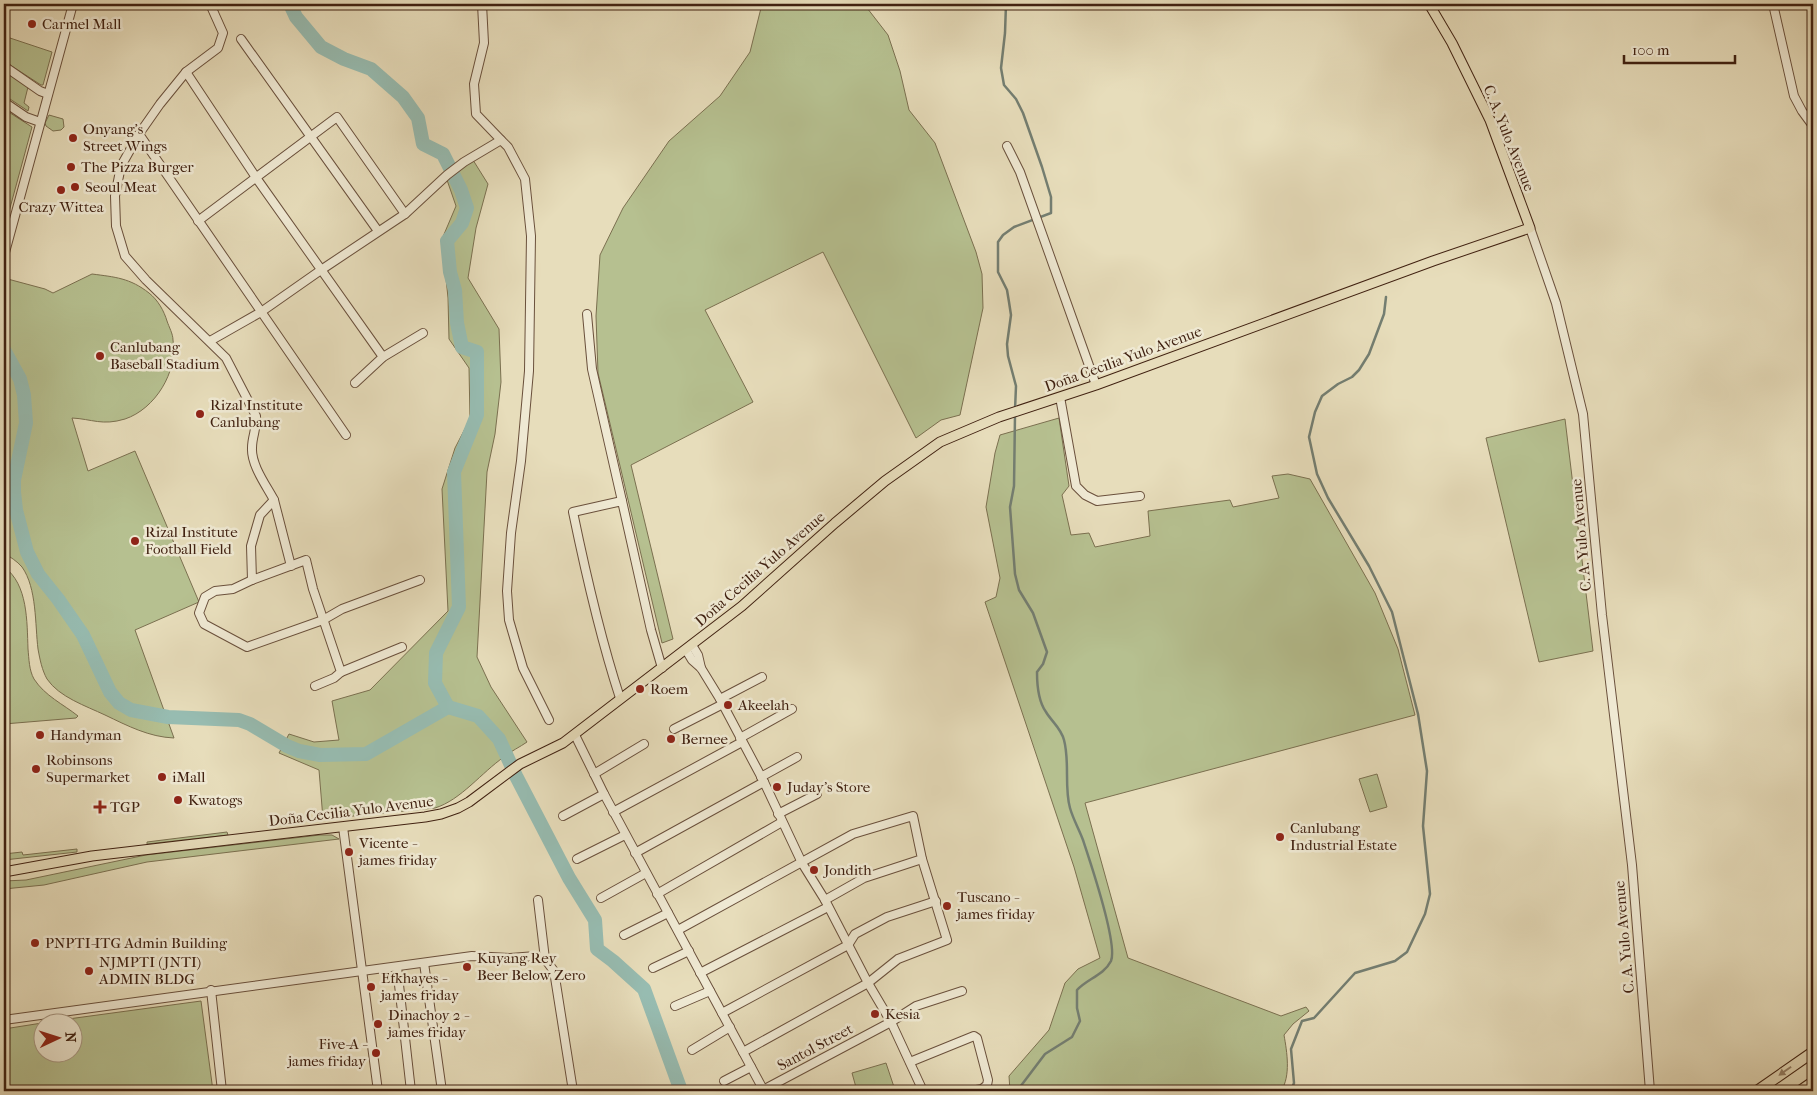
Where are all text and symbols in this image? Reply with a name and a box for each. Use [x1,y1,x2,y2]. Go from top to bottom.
place label: Carmel Mall [42,15,122,33]
marker: Carmel Mall [26,18,38,30]
scale bar [1624,32,1736,64]
text: 100 m [1632,41,1670,59]
street label: C. A. Yulo Avenue [1479,82,1539,194]
place label: Onyang's Street Wings [83,120,168,155]
marker: Onyang's Street Wings [67,132,79,144]
place label: The Pizza Burger [81,158,194,176]
marker: The Pizza Burger [65,161,77,173]
place label: Seoul Meat [85,178,157,196]
marker: Seoul Meat [69,181,81,193]
marker: Crazy Wittea [55,184,67,196]
place label: Crazy Wittea [18,198,105,216]
street label: Doña Cecilia Yulo Avenue [1042,322,1205,396]
place label: Canlubang Baseball Stadium [110,338,220,373]
marker: Canlubang Baseball Stadium [94,350,106,362]
place label: Rizal Institute Canlubang [210,396,303,431]
marker: Rizal Institute Canlubang [194,408,206,420]
street label: C. A. Yulo Avenue [1567,477,1595,592]
street label: Doña Cecilia Yulo Avenue [691,507,829,630]
place label: Rizal Institute Football Field [145,523,238,558]
marker: Rizal Institute Football Field [129,535,141,547]
place label: Roem [650,680,689,698]
marker: Roem [634,683,646,695]
place label: Akeelah [737,696,790,714]
marker: Akeelah [722,699,734,711]
place label: Handyman [50,726,122,744]
marker: Handyman [34,729,46,741]
place label: Bernee [681,730,729,748]
marker: Bernee [665,733,677,745]
place label: Robinsons Supermarket [46,751,131,786]
marker: Robinsons Supermarket [30,763,42,775]
place label: iMall [172,768,205,786]
marker: iMall [156,771,168,783]
place label: Juday's Store [786,778,871,796]
marker: Juday's Store [771,781,783,793]
place label: Kwatogs [188,791,243,809]
street label: Doña Cecilia Yulo Avenue [267,792,435,830]
marker: Kwatogs [172,794,184,806]
place label: TGP [110,798,140,816]
marker: TGP [94,801,106,813]
place label: Canlubang Industrial Estate [1290,819,1397,854]
marker: Canlubang Industrial Estate [1274,831,1286,843]
place label: Vicente - james friday [357,834,438,869]
marker: Vicente - james friday [343,846,355,858]
place label: Jondith [823,861,872,879]
marker: Jondith [808,864,820,876]
street label: C. A. Yulo Avenue [1610,879,1638,994]
place label: Tuscano - james friday [955,888,1036,923]
marker: Tuscano - james friday [941,900,953,912]
place label: PNPTI-ITG Admin Building [45,934,228,952]
marker: PNPTI-ITG Admin Building [29,937,41,949]
place label: Kuyang Rey Beer Below Zero [477,949,586,984]
place label: NJMPTI (JNTI) ADMIN BLDG [98,953,201,988]
marker: Kuyang Rey Beer Below Zero [461,961,473,973]
marker: NJMPTI (JNTI) ADMIN BLDG [83,965,95,977]
place label: Efkhayes - james friday [379,969,460,1004]
marker: Efkhayes - james friday [365,981,377,993]
place label: Kesia [885,1005,921,1023]
place label: Dinachoy 2 - james friday [386,1006,470,1041]
marker: Kesia [869,1008,881,1020]
north arrow [32,1012,82,1062]
marker: Dinachoy 2 - james friday [372,1018,384,1030]
street label: Santol Street [774,1019,856,1074]
text: N [62,1031,79,1043]
place label: Five-A - james friday [286,1035,368,1070]
marker: Five-A - james friday [370,1047,382,1059]
one-way arrow [1779,1066,1792,1077]

